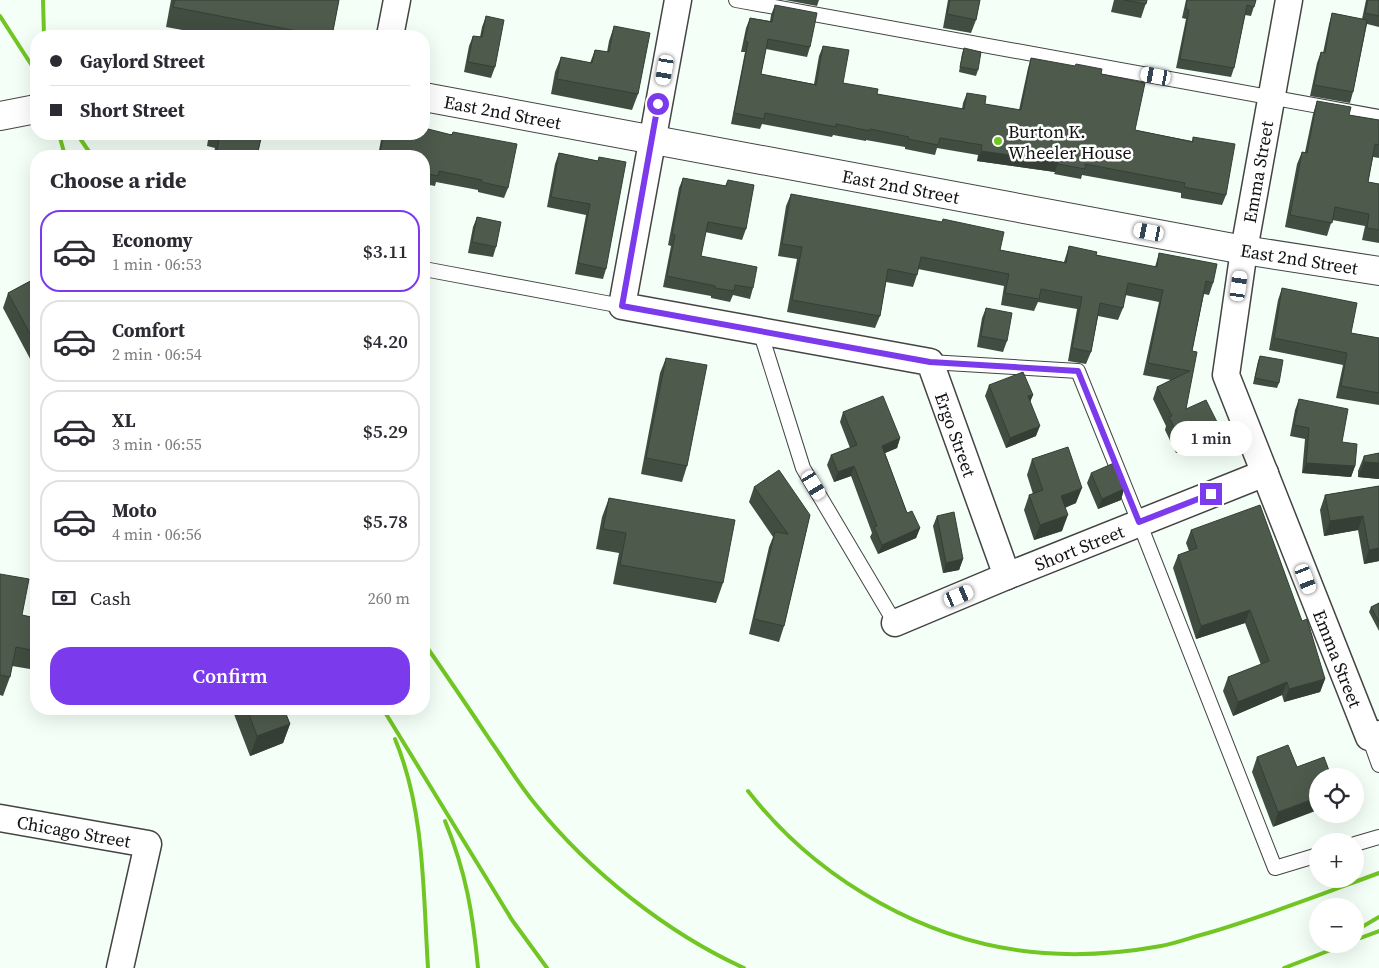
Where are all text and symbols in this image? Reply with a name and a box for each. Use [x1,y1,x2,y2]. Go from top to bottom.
text: Gaylord Street [80,48,205,74]
car [655,54,674,86]
car [1139,66,1172,86]
street label: East 2nd Street [442,88,563,135]
route start [647,93,669,115]
text: Short Street [80,97,185,123]
place label: Burton K. Wheeler House [1008,119,1132,165]
street label: Emma Street [1237,119,1279,225]
marker: Burton K. Wheeler House [992,135,1004,147]
street label: East 2nd Street [840,163,962,209]
text: Choose a ride [50,165,187,195]
car [1132,222,1165,242]
text: Economy [112,227,193,253]
icon: car [52,229,97,274]
street label: East 2nd Street [1239,237,1360,280]
text: $3.11 [363,238,408,264]
text: 1 min · 06:53 [112,253,202,275]
car [1229,270,1248,302]
text: Comfort [112,317,185,343]
icon: car [52,319,97,364]
text: $4.20 [363,328,408,354]
text: 2 min · 06:54 [112,343,202,365]
street label: Ergo Street [929,389,983,480]
text: XL [112,407,135,433]
icon: car [52,409,97,454]
text: $5.29 [363,418,408,444]
callout: 1 min [1170,422,1252,456]
text: 1 min [1190,427,1232,449]
text: 3 min · 06:55 [112,433,202,455]
car [799,468,828,502]
route end [1200,483,1222,505]
text: Moto [112,497,157,523]
icon: car [52,499,97,544]
text: $5.78 [363,508,408,534]
street label: Short Street [1031,518,1128,576]
text: 4 min · 06:56 [112,523,202,545]
car [1293,562,1318,596]
car [942,583,975,609]
icon: cash [50,584,78,612]
text: Cash [90,585,131,611]
text: 260 m [368,587,410,609]
street label: Emma Street [1307,606,1369,711]
button: Confirm [50,647,410,705]
map controls [1309,768,1364,953]
button: locate [1309,768,1364,823]
street label: Chicago Street [15,809,133,853]
button: + [1309,833,1364,888]
button: − [1309,898,1364,953]

